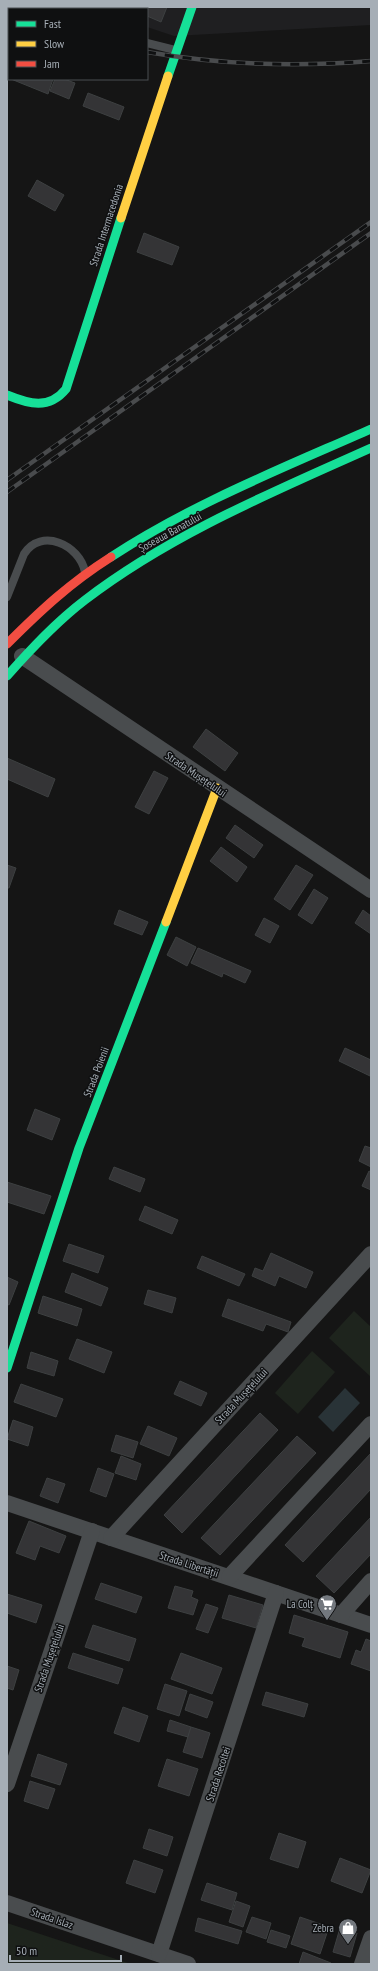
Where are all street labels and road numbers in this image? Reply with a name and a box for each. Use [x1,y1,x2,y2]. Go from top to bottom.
street label: Strada Intermacedonia [86,182,126,268]
street label: Șoseaua Banatului [136,509,204,555]
street label: Strada Mușețelului [163,748,229,800]
street label: Strada Poienii [80,1045,112,1099]
street label: Strada Mușețelului [212,1365,270,1427]
street label: Strada Libertății [158,1548,220,1580]
street label: Strada Mușețelului [31,1622,67,1694]
street label: Strada Recoltei [203,1745,233,1803]
street label: Strada Islaz [29,1904,75,1932]

